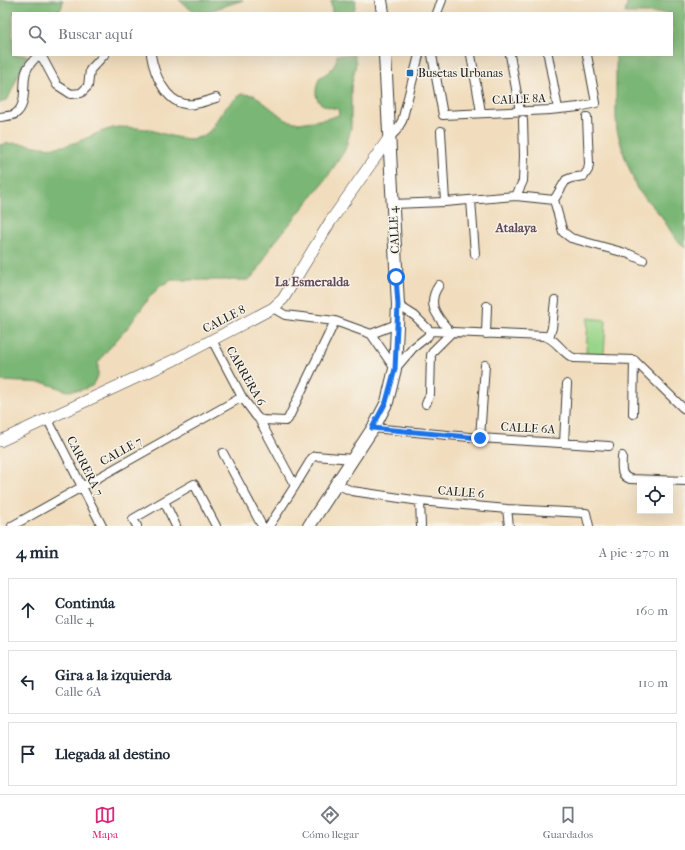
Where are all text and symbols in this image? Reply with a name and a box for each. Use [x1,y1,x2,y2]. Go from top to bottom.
search box [12,12,673,56]
icon: search [26,23,48,45]
text: Buscar aquí [58,25,133,43]
place label: Busetas Urbanas [418,66,504,80]
marker: Busetas Urbanas [405,68,415,78]
street label: CALLE 8A [492,91,546,107]
street label: CALLE 4 [386,205,402,254]
district label: Atalaya [494,220,538,236]
route start [387,268,405,286]
district label: La Esmeralda [275,274,350,289]
street label: CALLE 8 [200,302,248,336]
street label: CARRERA 6 [223,344,269,409]
street label: CALLE 6A [500,420,556,436]
route end [471,429,489,447]
street label: CARRERA 7 [64,434,106,499]
street label: CALLE 7 [97,434,145,468]
map controls [637,478,673,514]
button: locate [637,478,673,514]
street label: CALLE 6 [437,483,485,501]
text: 4 min [16,542,59,562]
text: A pie · 270 m [599,545,669,560]
text: Continúa [55,594,115,612]
icon: ahead [17,599,39,621]
text: 160 m [636,603,668,618]
text: Calle 4 [55,612,94,627]
text: Gira a la izquierda [55,666,171,684]
icon: left [17,671,39,693]
text: 110 m [638,675,668,690]
text: Calle 6A [55,684,102,699]
icon: arrive [17,743,39,765]
text: Llegada al destino [55,745,170,763]
tab: Mapa [92,804,118,841]
tab: Cómo llegar [302,804,359,841]
tab: Guardados [543,804,593,841]

